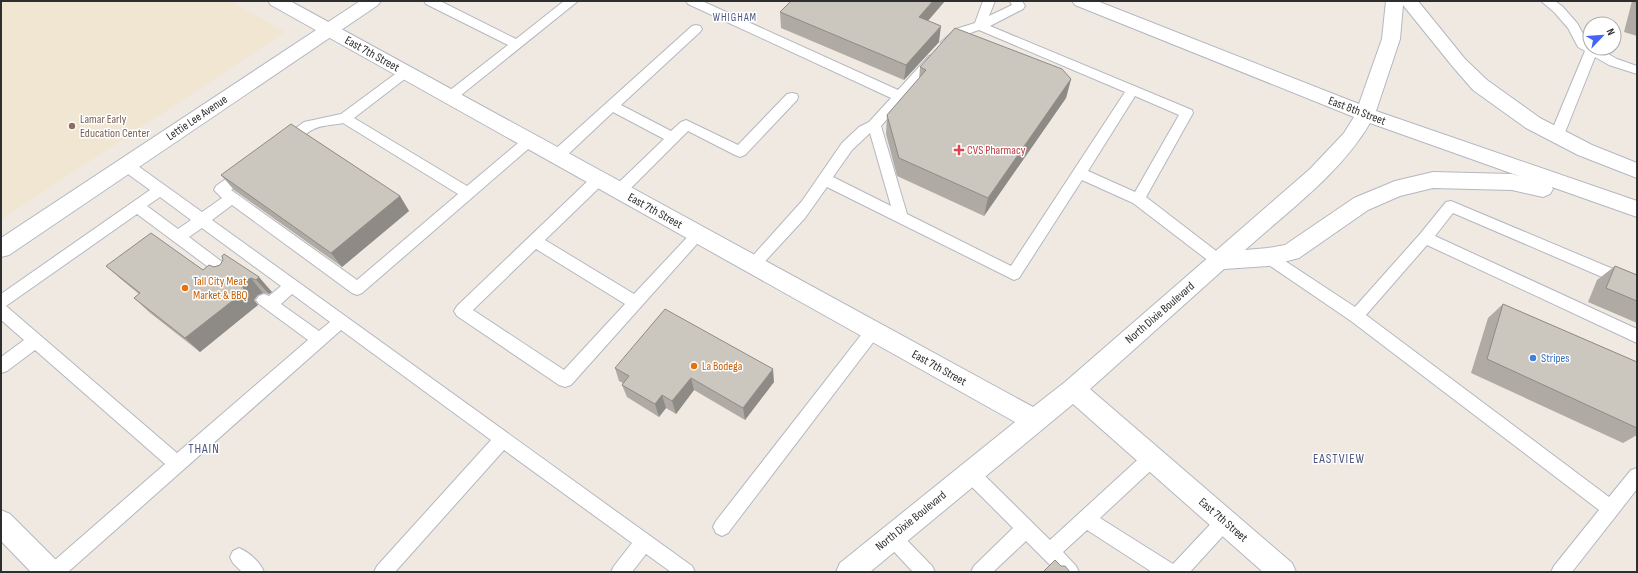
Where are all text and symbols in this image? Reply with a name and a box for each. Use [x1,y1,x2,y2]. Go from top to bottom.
district label: WHIGHAM [713,11,757,24]
north arrow [1582,16,1622,56]
text: N [1603,27,1618,38]
street label: East 7th Street [342,33,402,75]
street label: Lettie Lee Avenue [164,92,231,144]
street label: East 8th Street [1326,93,1388,129]
place label: Lamar Early Education Center [80,112,150,141]
marker: Lamar Early Education Center [67,121,77,131]
place label: CVS Pharmacy [967,143,1026,158]
marker: CVS Pharmacy [954,145,964,155]
street label: East 7th Street [625,190,685,232]
place label: Tall City Meat Market & BBQ [193,274,248,303]
street label: North Dixie Boulevard [1122,279,1198,347]
marker: Tall City Meat Market & BBQ [180,283,190,293]
street label: East 7th Street [909,347,969,389]
place label: Stripes [1541,351,1570,366]
marker: Stripes [1528,353,1538,363]
place label: La Bodega [702,359,743,374]
marker: La Bodega [689,361,699,371]
district label: THAIN [188,441,220,457]
district label: EASTVIEW [1313,451,1365,467]
street label: North Dixie Boulevard [873,488,949,554]
street label: East 7th Street [1195,495,1251,546]

